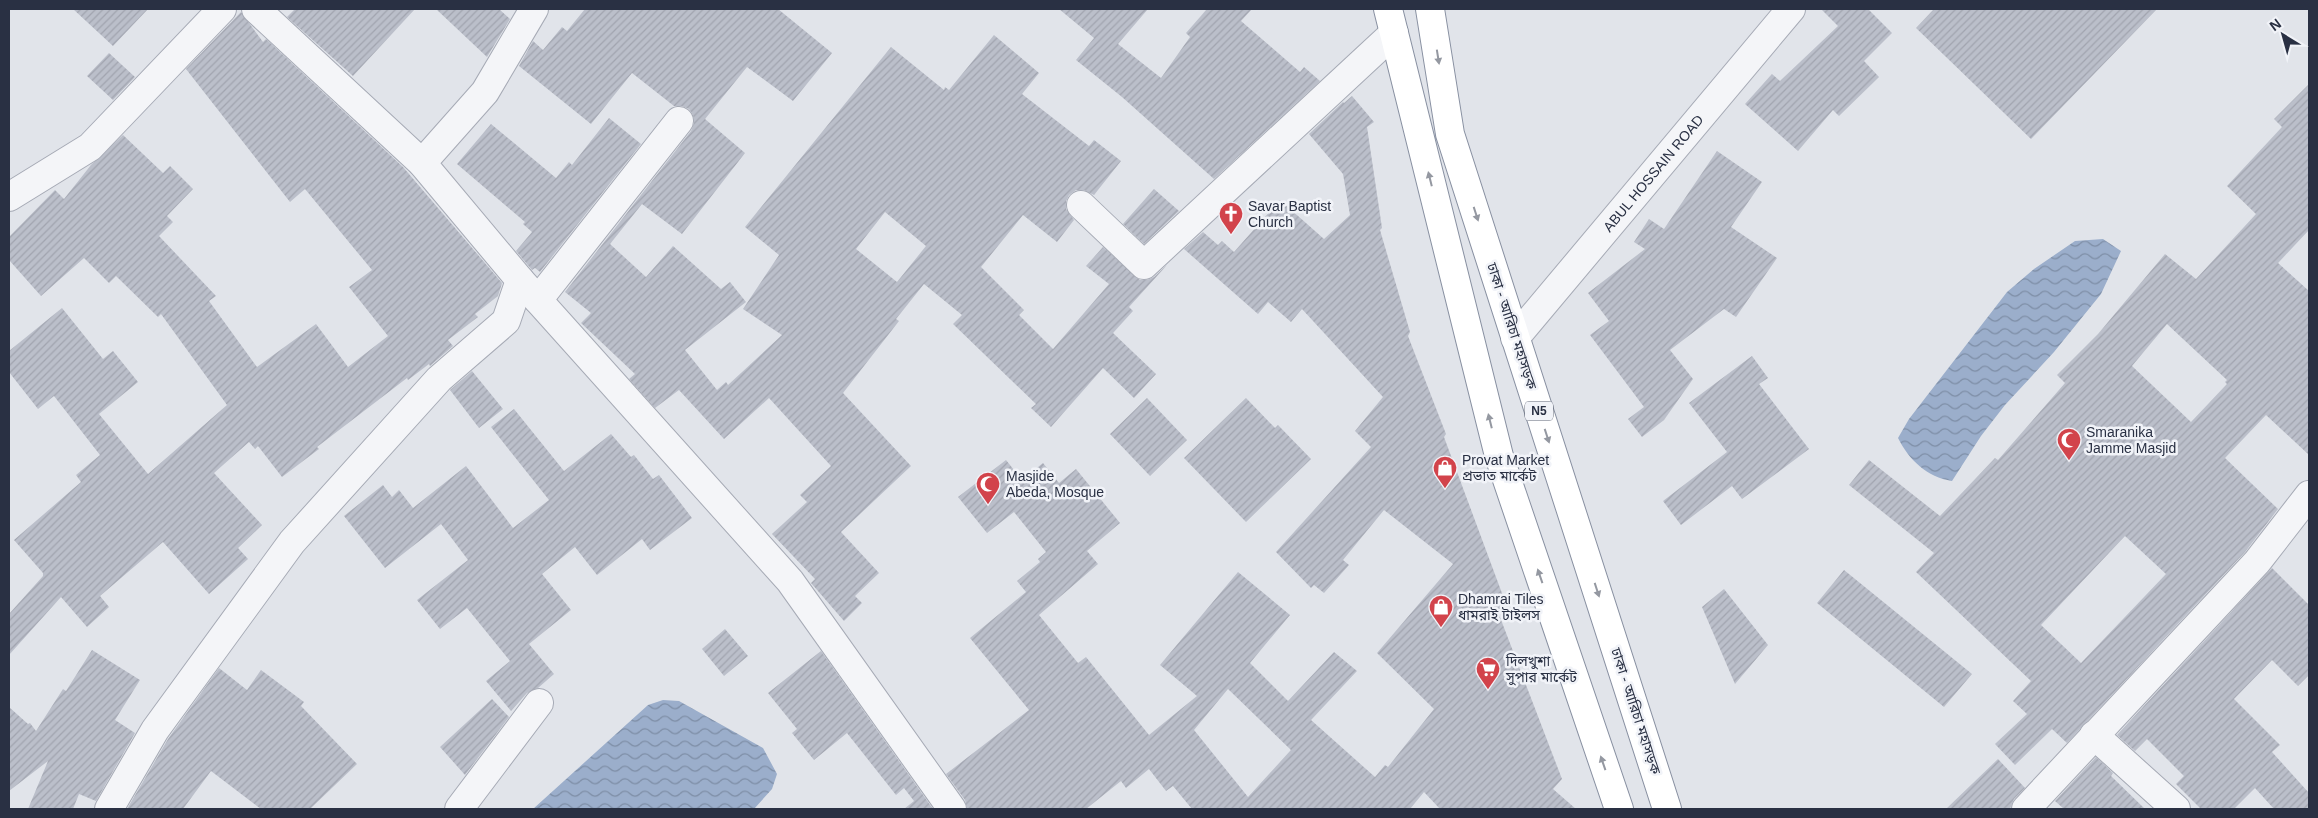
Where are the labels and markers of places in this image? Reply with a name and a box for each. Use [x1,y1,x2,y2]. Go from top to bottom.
place label: Savar Baptist Church [1248,198,1331,230]
church icon: Savar Baptist Church [1218,201,1244,235]
place label: Smaranika Jamme Masjid [2086,424,2176,456]
mosque icon: Smaranika Jamme Masjid [2056,427,2082,461]
place label: Provat Market প্রভাত মার্কেট [1462,452,1549,484]
shop icon: Provat Market প্রভাত মার্কেট [1432,455,1458,489]
place label: Masjide Abeda, Mosque [1006,468,1104,500]
mosque icon: Masjide Abeda, Mosque [975,471,1001,505]
place label: Dhamrai Tiles ধামরাই টাইলস [1458,591,1544,623]
shop icon: Dhamrai Tiles ধামরাই টাইলস [1428,594,1454,628]
place label: দিলখুশা সুপার মার্কেট [1505,653,1577,686]
supermarket icon: দিলখুশা সুপার মার্কেট [1475,656,1501,690]

